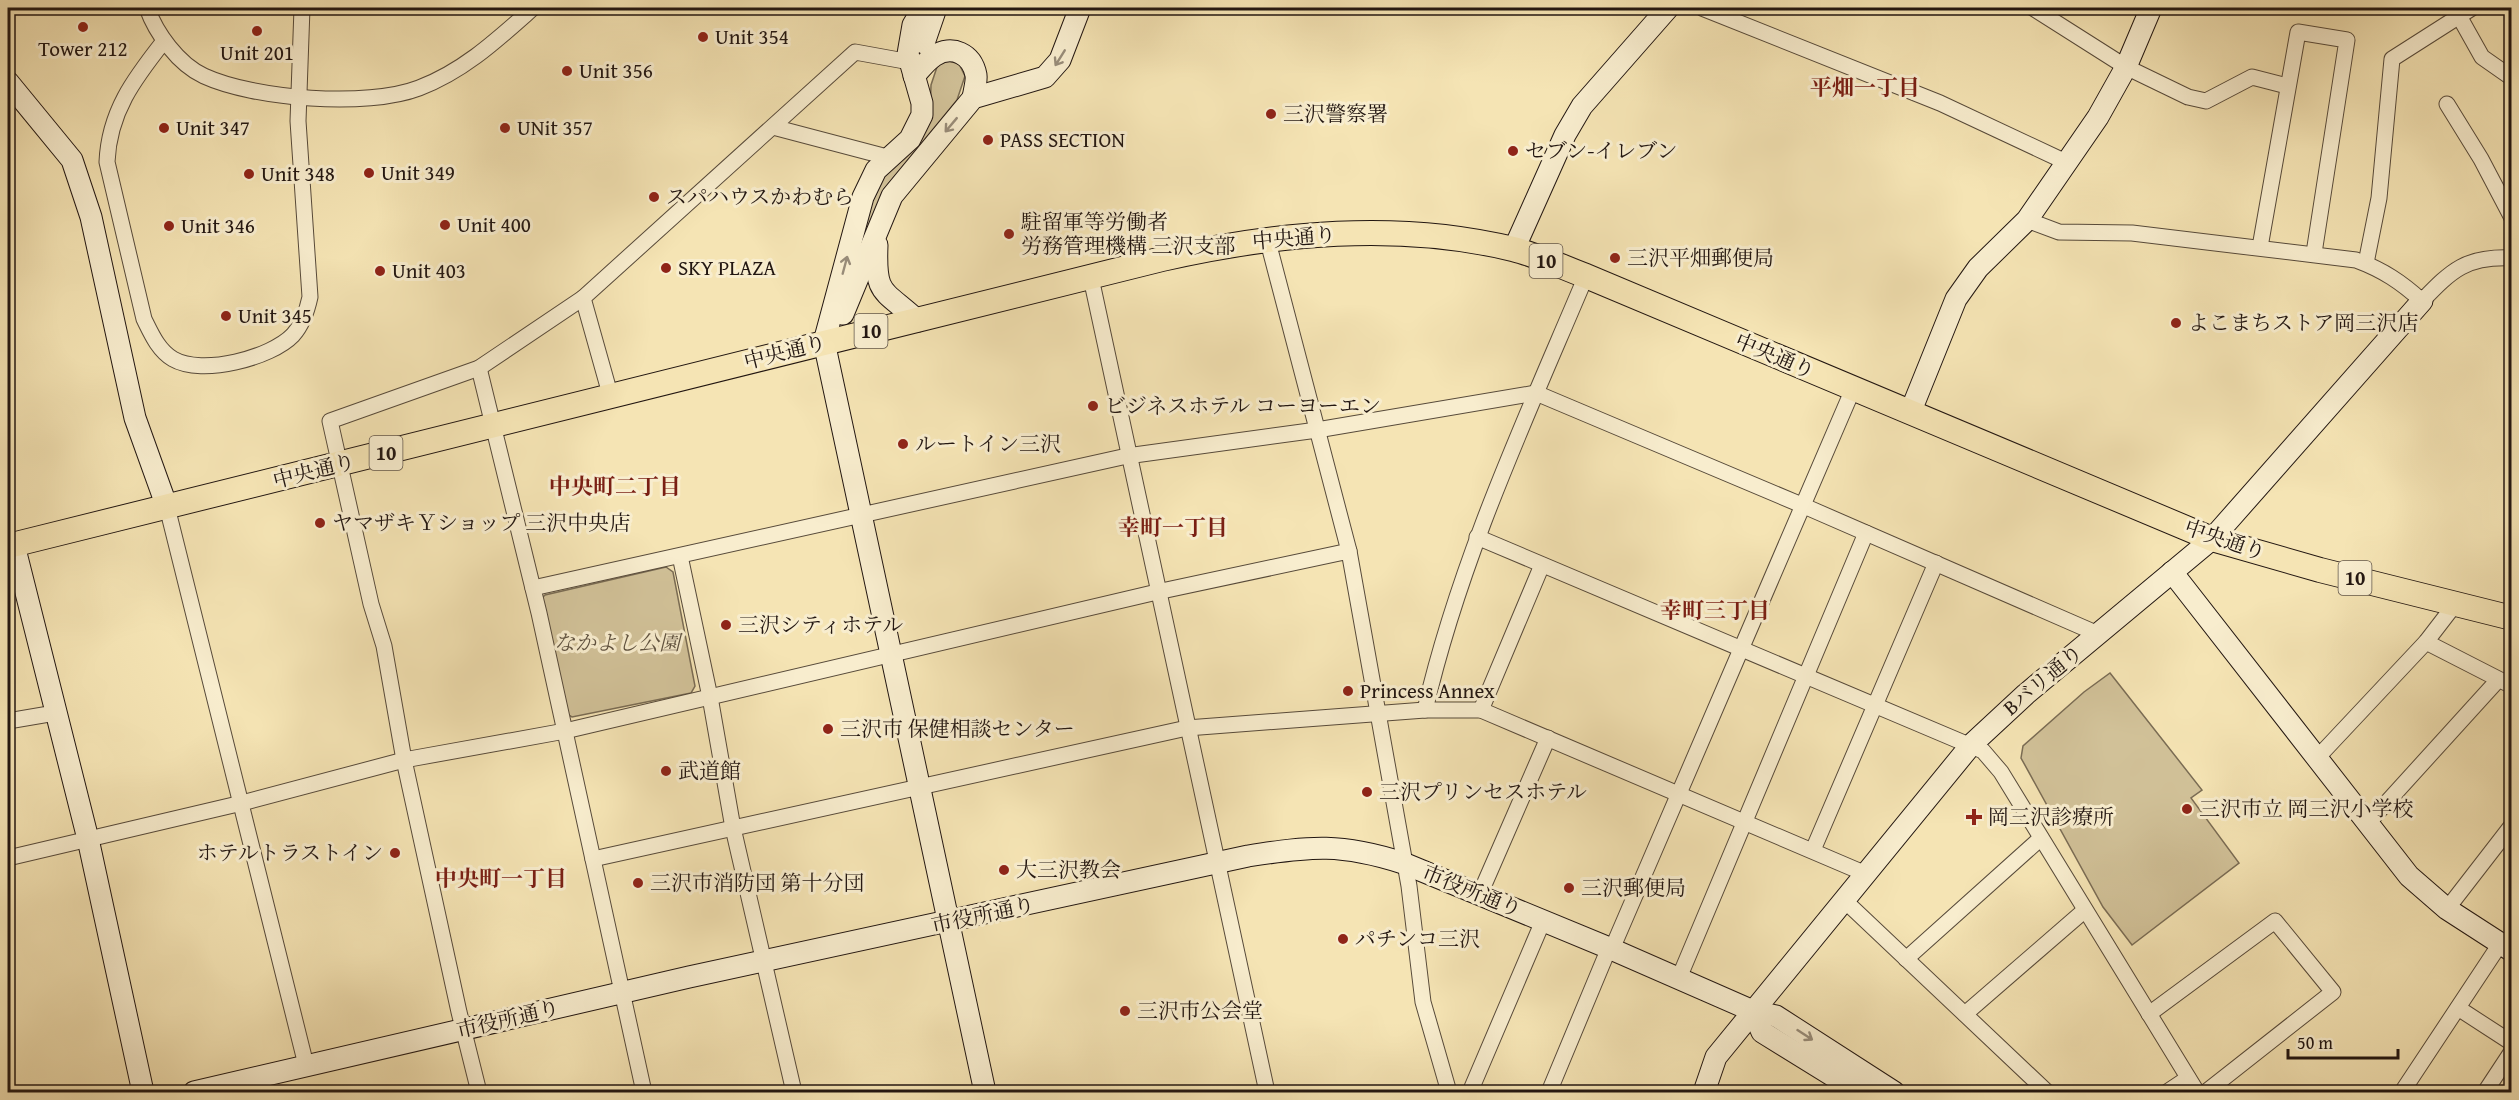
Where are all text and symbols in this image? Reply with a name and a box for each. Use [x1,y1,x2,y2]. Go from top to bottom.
marker: Tower 212 [76,20,90,34]
place label: Unit 354 [715,21,789,52]
marker: Unit 201 [250,24,264,38]
marker: Unit 354 [696,30,710,44]
place label: Tower 212 [38,33,128,64]
place label: Unit 201 [220,37,294,68]
one-way arrow [1053,49,1065,66]
place label: Unit 356 [579,55,653,86]
marker: Unit 356 [560,64,574,78]
district label: 平畑一丁目 [1810,71,1920,103]
place label: 三沢警察署 [1283,98,1388,129]
marker: 三沢警察署 [1264,107,1278,121]
place label: Unit 347 [176,112,250,143]
place label: UNit 357 [517,112,593,143]
one-way arrow [944,117,957,133]
marker: Unit 347 [157,121,171,135]
marker: UNit 357 [498,121,512,135]
place label: PASS SECTION [1000,124,1125,155]
marker: PASS SECTION [981,133,995,147]
place label: セブン-イレブン [1525,135,1678,166]
marker: セブン-イレブン [1506,144,1520,158]
place label: Unit 349 [381,157,455,188]
place label: Unit 348 [261,158,335,189]
marker: Unit 349 [362,166,376,180]
marker: Unit 348 [242,167,256,181]
place label: スパハウスかわむら [666,181,854,212]
marker: スパハウスかわむら [647,190,661,204]
place label: 駐留軍等労働者 労務管理機構 三沢支部 [1021,206,1236,261]
place label: Unit 400 [457,209,531,240]
place label: Unit 346 [181,210,255,241]
marker: Unit 400 [438,218,452,232]
street label: 中央通り [1251,218,1337,257]
marker: Unit 346 [162,219,176,233]
marker: 駐留軍等労働者 労務管理機構 三沢支部 [1002,227,1016,241]
place label: 三沢平畑郵便局 [1627,242,1774,273]
road number: 10 [1530,244,1562,278]
marker: 三沢平畑郵便局 [1608,251,1622,265]
place label: SKY PLAZA [678,252,776,283]
place label: Unit 403 [392,255,466,286]
one-way arrow [839,256,851,275]
marker: SKY PLAZA [659,261,673,275]
marker: Unit 403 [373,264,387,278]
place label: Unit 345 [238,300,312,331]
place label: よこまちストア岡三沢店 [2188,307,2418,338]
marker: Unit 345 [219,309,233,323]
road number: 10 [854,314,888,348]
marker: よこまちストア岡三沢店 [2169,316,2183,330]
street label: 中央通り [1730,325,1820,386]
street label: 中央通り [740,326,829,377]
place label: ビジネスホテル コーヨーエン [1105,390,1381,421]
marker: ビジネスホテル コーヨーエン [1086,399,1100,413]
place label: ルートイン三沢 [915,428,1061,459]
road number: 10 [370,436,402,470]
marker: ルートイン三沢 [896,437,910,451]
street label: 中央通り [269,445,358,496]
district label: 中央町二丁目 [549,470,681,502]
place label: ヤマザキＹショップ 三沢中央店 [332,507,630,538]
district label: 幸町一丁目 [1118,511,1228,543]
street label: 中央通り [2180,511,2270,568]
marker: ヤマザキＹショップ 三沢中央店 [313,516,327,530]
road number: 10 [2338,561,2372,595]
district label: 幸町三丁目 [1660,594,1770,626]
place label: 三沢シティホテル [738,609,903,640]
marker: 三沢シティホテル [719,618,733,632]
park label: なかよし公園 [554,627,683,658]
street label: Bバリ通り [1996,637,2089,722]
place label: Princess Annex [1360,675,1495,706]
marker: Princess Annex [1341,684,1355,698]
place label: 三沢市 保健相談センター [840,713,1075,744]
marker: 三沢市 保健相談センター [821,722,835,736]
place label: 武道館 [678,755,741,786]
marker: 武道館 [659,764,673,778]
place label: 三沢プリンセスホテル [1379,776,1587,807]
marker: 三沢プリンセスホテル [1360,785,1374,799]
place label: 三沢市立 岡三沢小学校 [2199,793,2414,824]
place label: 岡三沢診療所 [1988,801,2114,832]
marker: 三沢市立 岡三沢小学校 [2180,802,2194,816]
marker: 岡三沢診療所 [1965,808,1983,826]
place label: ホテルトラストイン [197,837,383,868]
marker: ホテルトラストイン [388,846,402,860]
place label: 大三沢教会 [1016,854,1121,885]
street label: 市役所通り [1418,856,1527,925]
district label: 中央町一丁目 [435,862,567,894]
marker: 大三沢教会 [997,863,1011,877]
place label: 三沢市消防団 第十分団 [650,867,865,898]
place label: 三沢郵便局 [1581,872,1686,903]
marker: 三沢市消防団 第十分団 [631,876,645,890]
marker: 三沢郵便局 [1562,881,1576,895]
street label: 市役所通り [928,888,1037,941]
place label: パチンコ三沢 [1355,923,1480,954]
marker: パチンコ三沢 [1336,932,1350,946]
street label: 市役所通り [453,992,563,1045]
place label: 三沢市公会堂 [1137,995,1263,1026]
marker: 三沢市公会堂 [1118,1004,1132,1018]
scale bar [2288,1022,2398,1060]
one-way arrow [1797,1029,1813,1041]
text: 50 m [2297,1029,2333,1056]

